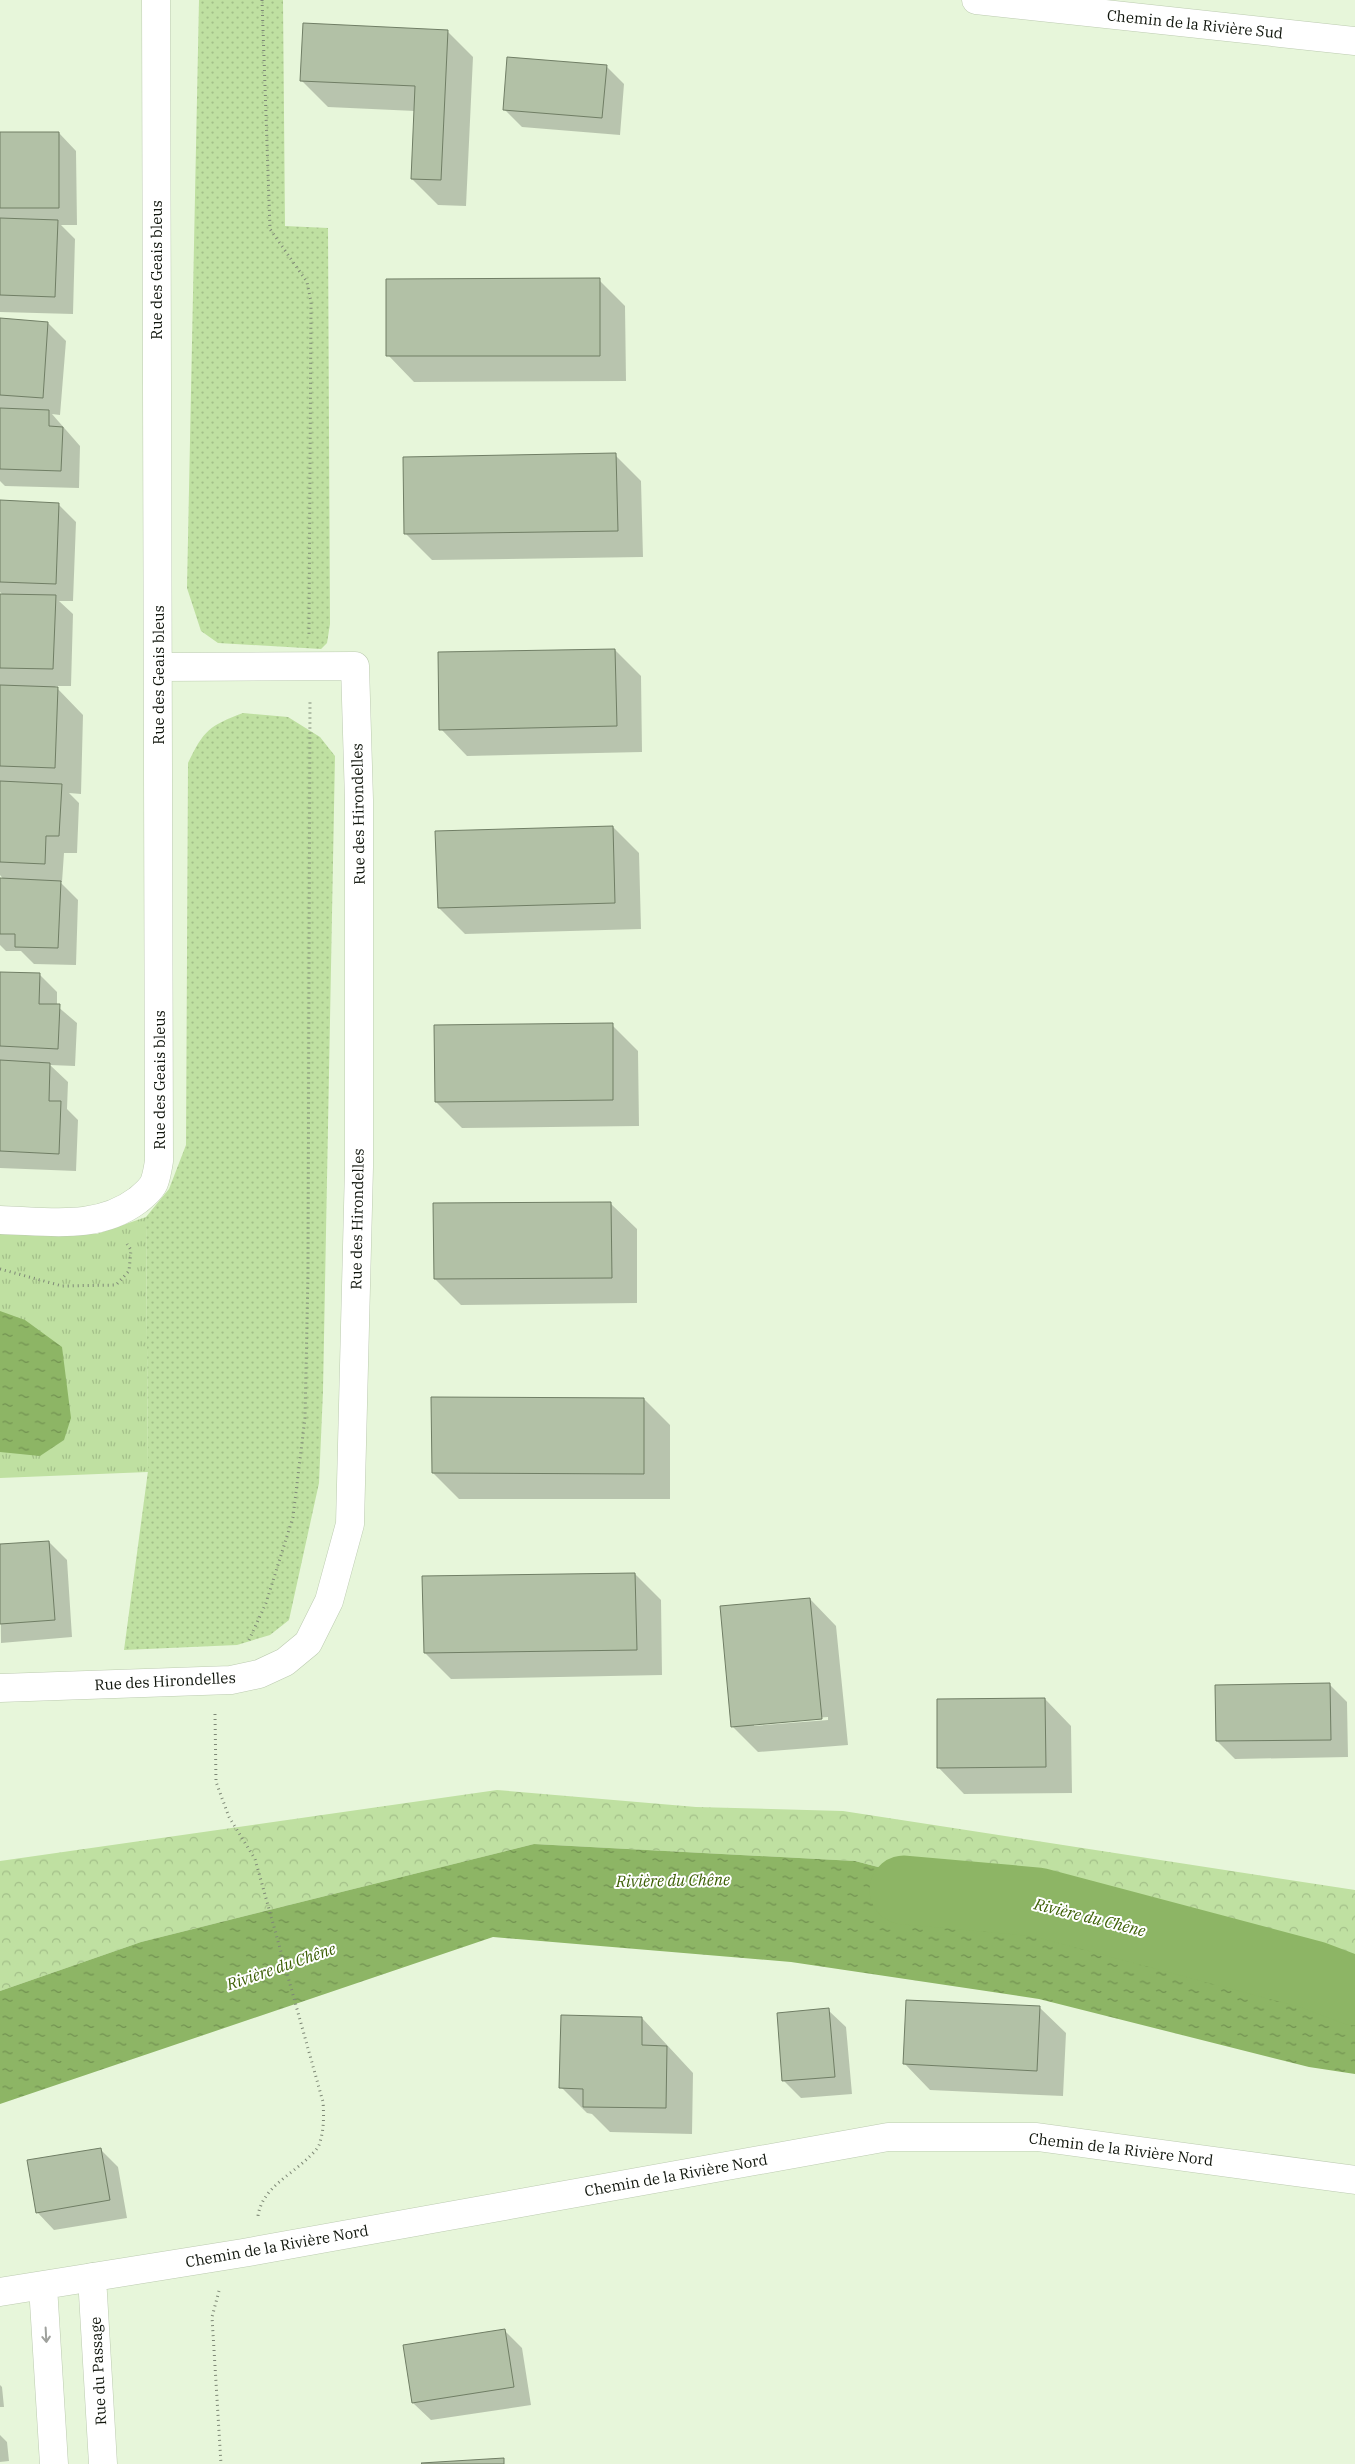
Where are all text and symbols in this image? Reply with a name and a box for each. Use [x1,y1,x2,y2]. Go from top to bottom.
street label: Chemin de la Rivière Sud [1106,5,1284,43]
street label: Rue des Geais bleus [147,200,166,340]
street label: Rue des Geais bleus [149,605,168,745]
street label: Rue des Hirondelles [347,743,369,885]
street label: Rue des Geais bleus [150,1010,169,1150]
street label: Rue des Hirondelles [346,1148,368,1290]
street label: Rue des Hirondelles [94,1668,236,1694]
water label: Rivière du Chêne [615,1869,730,1891]
water label: Rivière du Chêne [1031,1893,1148,1941]
water label: Rivière du Chêne [223,1938,338,1994]
street label: Chemin de la Rivière Nord [1028,2128,1214,2170]
street label: Chemin de la Rivière Nord [583,2150,769,2200]
street label: Chemin de la Rivière Nord [184,2221,370,2271]
street label: Rue du Passage [86,2316,110,2426]
one-way arrow [42,2327,51,2343]

